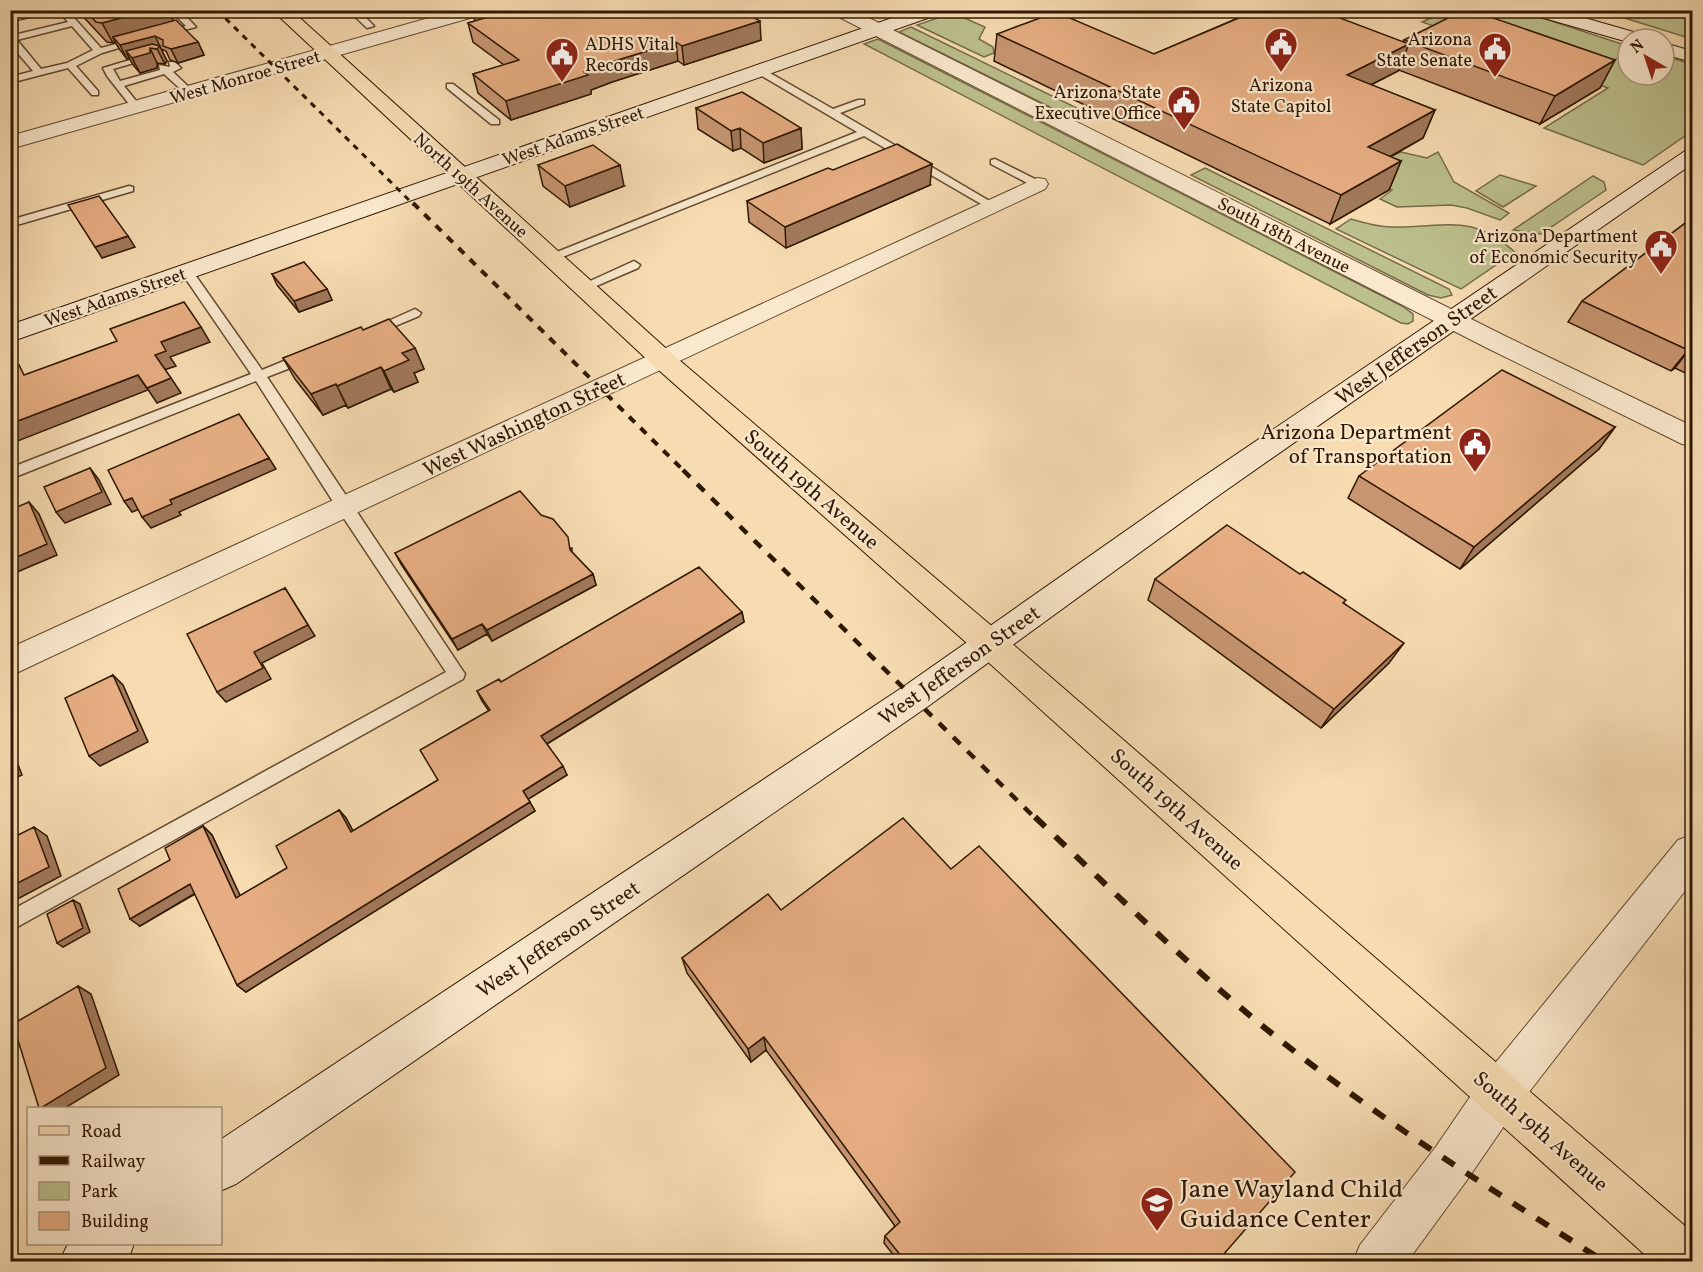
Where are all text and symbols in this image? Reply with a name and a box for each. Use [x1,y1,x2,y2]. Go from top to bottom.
public building icon: Arizona State Capitol [1263,26,1299,73]
north arrow [1616,27,1676,87]
place label: Arizona State Senate [1376,28,1472,74]
public building icon: Arizona State Senate [1477,31,1513,78]
place label: ADHS Vital Records [585,33,675,79]
text: N [1626,34,1650,59]
public building icon: ADHS Vital Records [544,36,580,83]
street label: West Monroe Street [167,45,324,112]
place label: Arizona State Capitol [1231,74,1331,120]
place label: Arizona State Executive Office [1034,81,1161,127]
public building icon: Arizona State Executive Office [1166,84,1202,131]
street label: West Adams Street [499,101,648,173]
street label: North 19th Avenue [407,128,533,245]
street label: South 18th Avenue [1213,192,1354,281]
place label: Arizona Department of Economic Security [1469,225,1638,271]
public building icon: Arizona Department of Economic Security [1643,228,1679,275]
street label: West Adams Street [41,262,190,334]
street label: West Jefferson Street [1330,279,1504,413]
street label: West Washington Street [419,366,631,485]
place label: Arizona Department of Transportation [1261,419,1452,472]
street label: South 19th Avenue [737,423,885,557]
public building icon: Arizona Department of Transportation [1457,426,1493,473]
street label: West Jefferson Street [873,599,1047,733]
street label: South 19th Avenue [1103,742,1249,878]
street label: West Jefferson Street [471,875,646,1006]
street label: South 19th Avenue [1466,1065,1614,1199]
legend [27,1107,222,1245]
text: Road [81,1120,122,1145]
text: Railway [81,1150,145,1175]
place label: Jane Wayland Child Guidance Center [1180,1172,1403,1238]
text: Park [81,1180,118,1205]
school or university icon: Jane Wayland Child Guidance Center [1139,1185,1175,1232]
text: Building [81,1210,149,1235]

